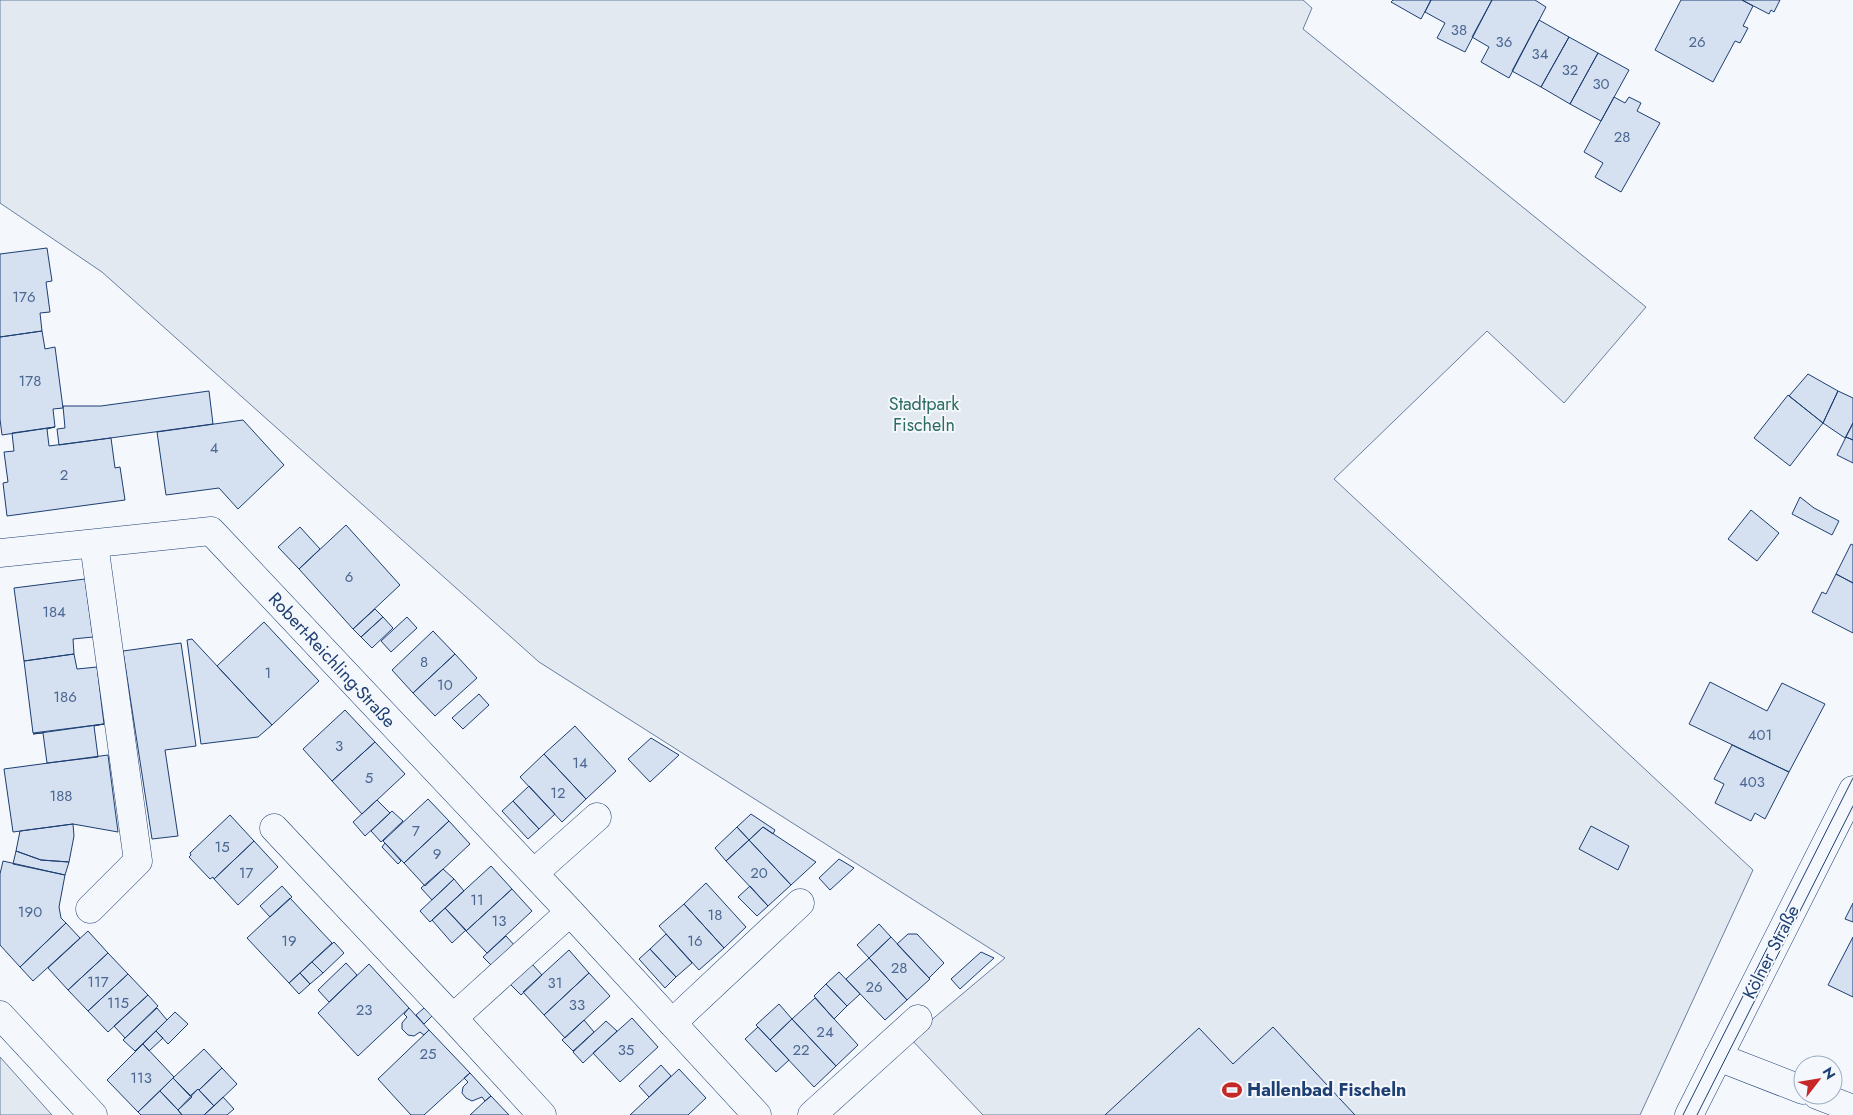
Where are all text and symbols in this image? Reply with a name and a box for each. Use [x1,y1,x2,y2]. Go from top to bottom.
house number: 38 [1451,19,1467,41]
house number: 36 [1496,31,1512,53]
house number: 26 [1688,31,1706,53]
house number: 34 [1532,43,1549,65]
house number: 32 [1562,59,1578,81]
house number: 30 [1592,73,1610,95]
house number: 28 [1614,126,1630,148]
house number: 176 [12,286,36,308]
house number: 178 [19,370,41,392]
park label: Stadtpark Fischeln [889,391,959,438]
house number: 4 [210,437,219,459]
house number: 2 [60,464,68,486]
house number: 6 [345,566,353,588]
street label: Robert-Reichling-Straße [262,587,402,733]
house number: 184 [42,601,66,623]
house number: 8 [420,651,428,673]
house number: 1 [265,662,271,684]
house number: 10 [437,674,453,696]
house number: 186 [53,686,77,708]
house number: 401 [1748,724,1772,746]
house number: 3 [335,735,343,757]
house number: 14 [572,752,588,774]
house number: 5 [365,767,373,789]
house number: 403 [1739,771,1765,793]
house number: 12 [550,782,566,804]
house number: 188 [49,785,73,807]
house number: 7 [412,820,420,842]
house number: 15 [214,836,230,858]
house number: 9 [433,843,441,865]
house number: 17 [239,862,253,884]
house number: 20 [750,862,768,884]
house number: 11 [470,889,484,911]
street label: Kölner Straße [1736,900,1806,1004]
house number: 190 [18,901,42,923]
house number: 18 [708,904,722,926]
house number: 13 [492,910,506,932]
house number: 19 [281,930,297,952]
house number: 16 [687,930,703,952]
house number: 28 [891,957,907,979]
house number: 117 [87,971,109,993]
house number: 31 [548,972,562,994]
house number: 26 [865,976,883,998]
house number: 115 [107,992,129,1014]
house number: 33 [569,994,585,1016]
house number: 23 [356,999,372,1021]
house number: 24 [816,1021,834,1043]
house number: 35 [618,1039,634,1061]
house number: 22 [792,1039,810,1061]
house number: 25 [420,1043,437,1065]
north arrow [1793,1055,1843,1105]
text: N [1818,1063,1841,1083]
house number: 113 [130,1067,152,1089]
place label: Hallenbad Fischeln [1247,1077,1406,1103]
sports icon: Hallenbad Fischeln [1221,1079,1243,1101]

